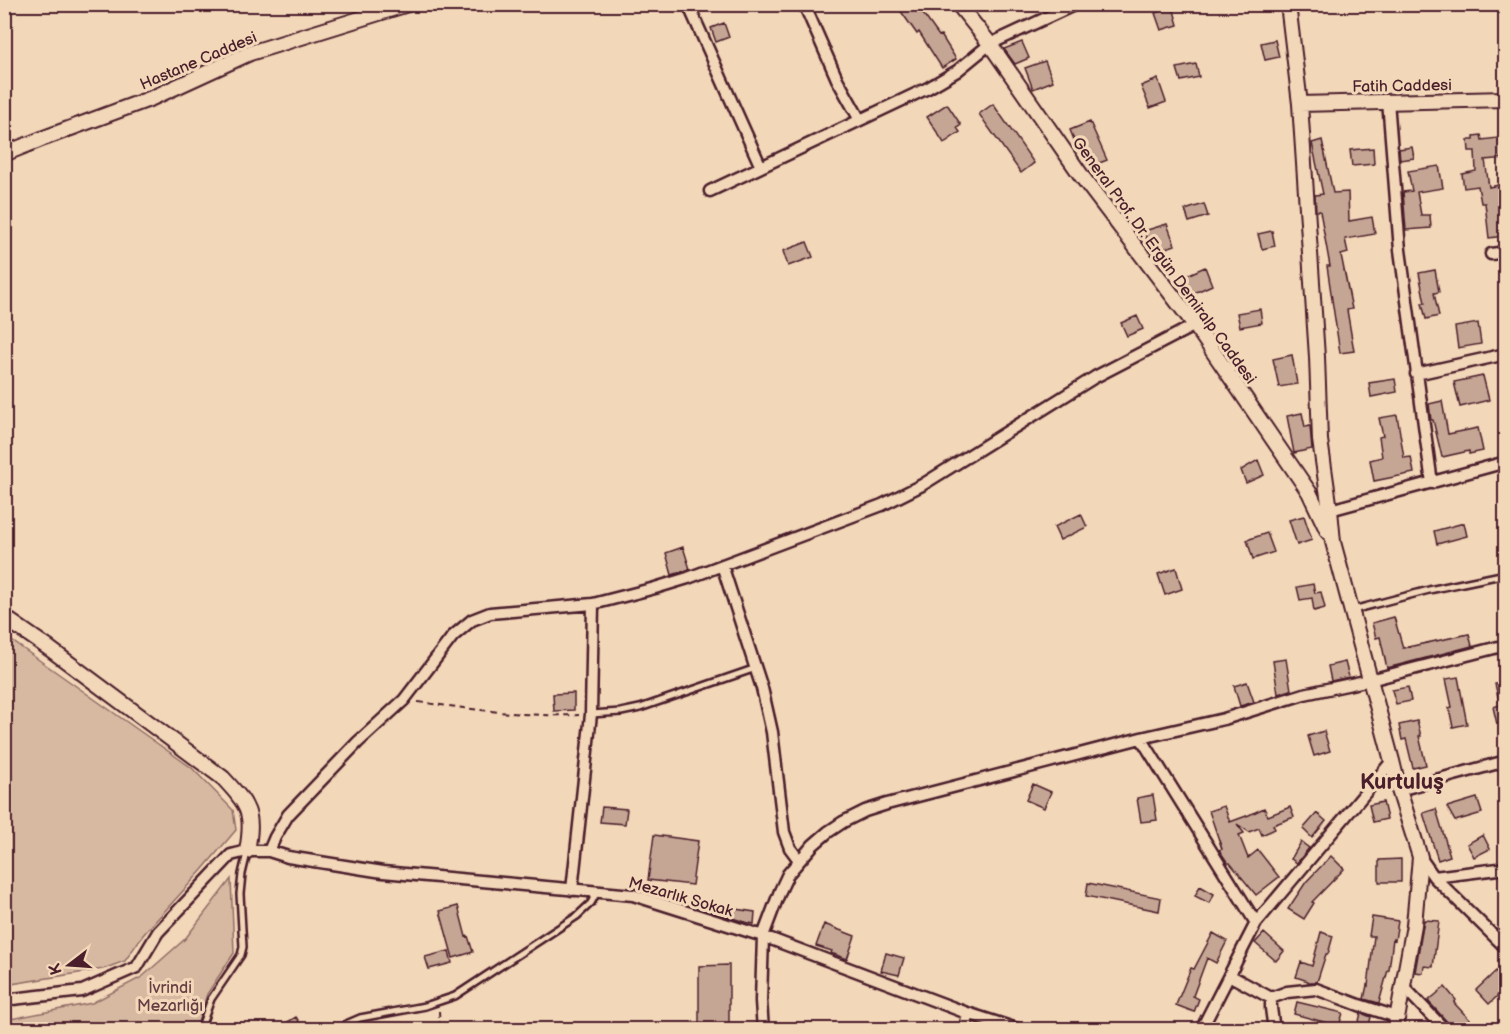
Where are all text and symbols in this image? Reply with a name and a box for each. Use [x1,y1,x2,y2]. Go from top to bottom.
street label: Hastane Caddesi [137,28,260,95]
street label: Fatih Caddesi [1352,76,1452,97]
street label: General Prof. Dr. Ergün Demiralp Caddesi [1068,134,1260,388]
district label: Kurtuluş [1360,769,1444,796]
street label: Mezarlık Sokak [626,873,735,922]
north arrow [39,935,99,995]
text: K [45,961,67,977]
park label: İvrindi Mezarlığı [137,977,203,1016]

